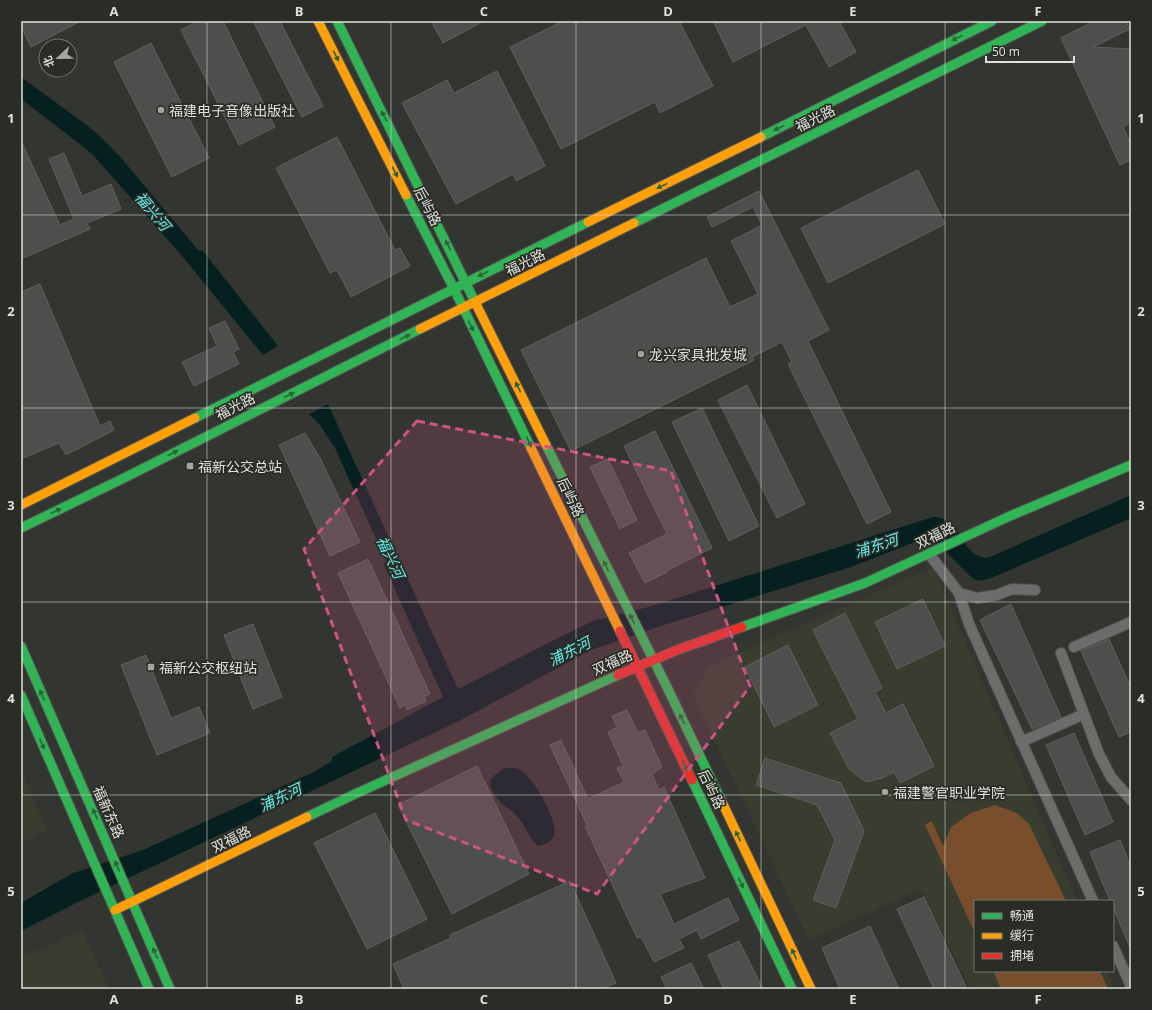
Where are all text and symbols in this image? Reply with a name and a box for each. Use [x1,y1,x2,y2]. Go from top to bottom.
text: A [110,2,119,20]
text: B [295,2,304,20]
text: C [480,2,488,20]
text: D [663,2,673,20]
text: E [849,2,857,20]
text: F [1034,2,1042,20]
one-way arrow [951,35,963,41]
north arrow [38,38,78,78]
scale bar [986,38,1074,64]
text: 50 m [992,43,1020,60]
one-way arrow [333,50,339,62]
text: 北 [39,54,57,70]
street label: 福光路 [792,100,838,136]
place label: 福建电子音像出版社 [169,101,295,120]
marker: 福建电子音像出版社 [156,105,166,115]
text: 1 [7,109,15,127]
text: 1 [1137,109,1145,127]
one-way arrow [381,111,387,122]
one-way arrow [773,125,785,131]
one-way arrow [391,166,398,177]
street label: 后屿路 [410,183,446,229]
one-way arrow [656,183,668,189]
water label: 福兴河 [131,187,177,237]
one-way arrow [445,240,451,251]
street label: 福光路 [502,244,548,280]
one-way arrow [477,271,489,277]
text: 2 [7,302,15,320]
text: 2 [1137,302,1145,320]
one-way arrow [468,320,475,331]
one-way arrow [399,334,411,340]
place label: 龙兴家具批发城 [649,345,747,364]
marker: 龙兴家具批发城 [636,349,646,359]
one-way arrow [515,381,521,393]
street label: 福光路 [212,388,258,424]
one-way arrow [283,391,294,398]
one-way arrow [525,437,532,448]
one-way arrow [167,450,178,456]
place label: 福新公交总站 [198,457,282,476]
marker: 福新公交总站 [185,461,195,471]
street label: 后屿路 [553,474,589,520]
text: 3 [7,496,15,514]
text: 3 [1137,496,1145,514]
one-way arrow [50,508,62,514]
street label: 双福路 [912,517,958,553]
water label: 浦东河 [852,528,903,561]
water label: 福兴河 [372,532,411,584]
one-way arrow [603,561,609,572]
one-way arrow [629,613,635,625]
water label: 浦东河 [544,631,596,670]
street label: 双福路 [589,645,635,679]
place label: 福新公交枢纽站 [159,658,257,677]
marker: 福新公交枢纽站 [146,662,156,672]
text: 4 [7,689,15,707]
one-way arrow [39,689,45,701]
text: 4 [1137,689,1145,707]
one-way arrow [679,713,685,725]
one-way arrow [40,738,46,750]
one-way arrow [682,760,688,772]
street label: 后屿路 [694,766,730,812]
water label: 浦东河 [255,777,307,816]
street label: 福新东路 [89,783,129,841]
place label: 福建警官职业学院 [893,783,1005,802]
marker: 福建警官职业学院 [880,787,890,797]
one-way arrow [91,808,97,820]
street label: 双福路 [208,821,254,857]
one-way arrow [735,831,741,842]
one-way arrow [114,860,121,872]
one-way arrow [738,877,744,889]
text: 5 [7,882,15,900]
text: 5 [1137,882,1145,900]
legend [974,900,1114,972]
text: 畅通 [1010,907,1034,924]
text: 缓行 [1010,927,1034,944]
one-way arrow [151,947,157,959]
text: 拥堵 [1010,947,1034,964]
one-way arrow [791,948,797,959]
text: A [110,990,119,1008]
text: B [295,990,304,1008]
text: C [480,990,488,1008]
text: D [663,990,673,1008]
text: E [849,990,857,1008]
text: F [1034,990,1042,1008]

